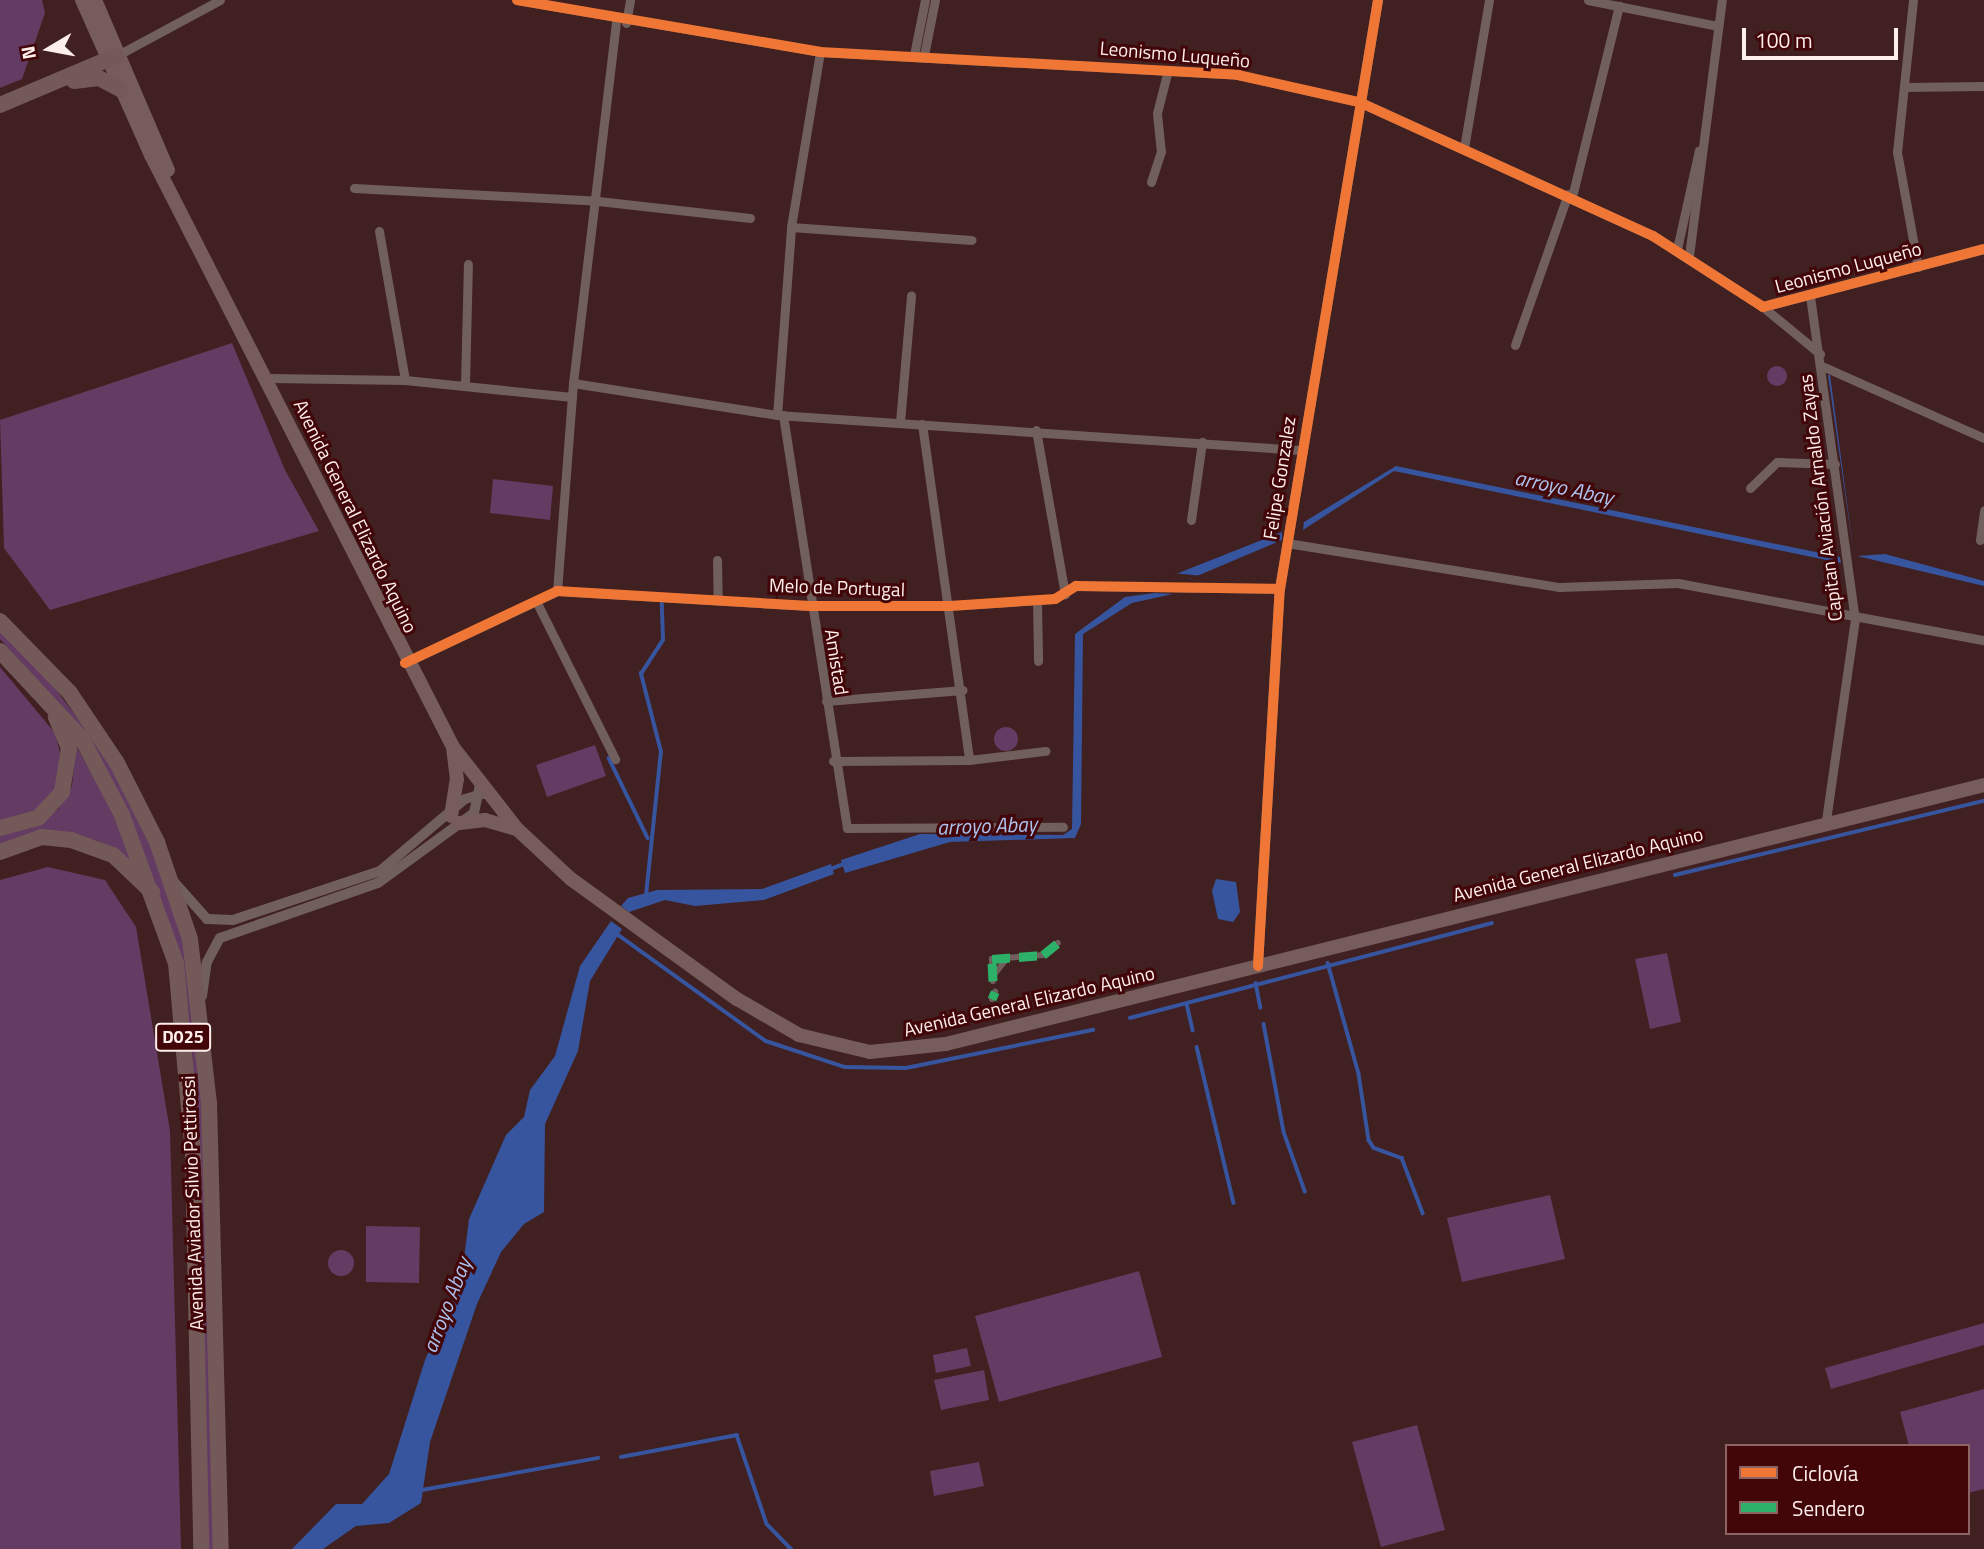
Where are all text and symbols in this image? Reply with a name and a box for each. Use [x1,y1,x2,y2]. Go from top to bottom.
north arrow [14,14,84,84]
scale bar [1746,14,1902,58]
text: 100 m [1755,24,1812,56]
street label: Leonismo Luqueño [1099,36,1251,72]
text: N [12,44,43,62]
street label: Leonismo Luqueño [1772,236,1924,298]
street label: Capitan Aviación Arnaldo Zayas [1794,373,1846,623]
street label: Avenida General Elizardo Aquino [289,396,423,636]
street label: Felipe Gonzalez [1258,415,1300,541]
water label: arroyo Abay [1512,464,1616,510]
street label: Melo de Portugal [769,573,905,601]
street label: Amistad [821,627,853,697]
water label: arroyo Abay [937,811,1037,839]
street label: Avenida General Elizardo Aquino [1451,822,1705,906]
street label: Avenida General Elizardo Aquino [901,961,1157,1041]
road number: D025 [155,1022,211,1052]
street label: Avenida Aviador Silvio Pettirossi [176,1075,208,1331]
water label: arroyo Abay [416,1254,476,1356]
legend [1725,1444,1970,1535]
text: Ciclovía [1792,1457,1858,1489]
text: Sendero [1792,1492,1865,1524]

